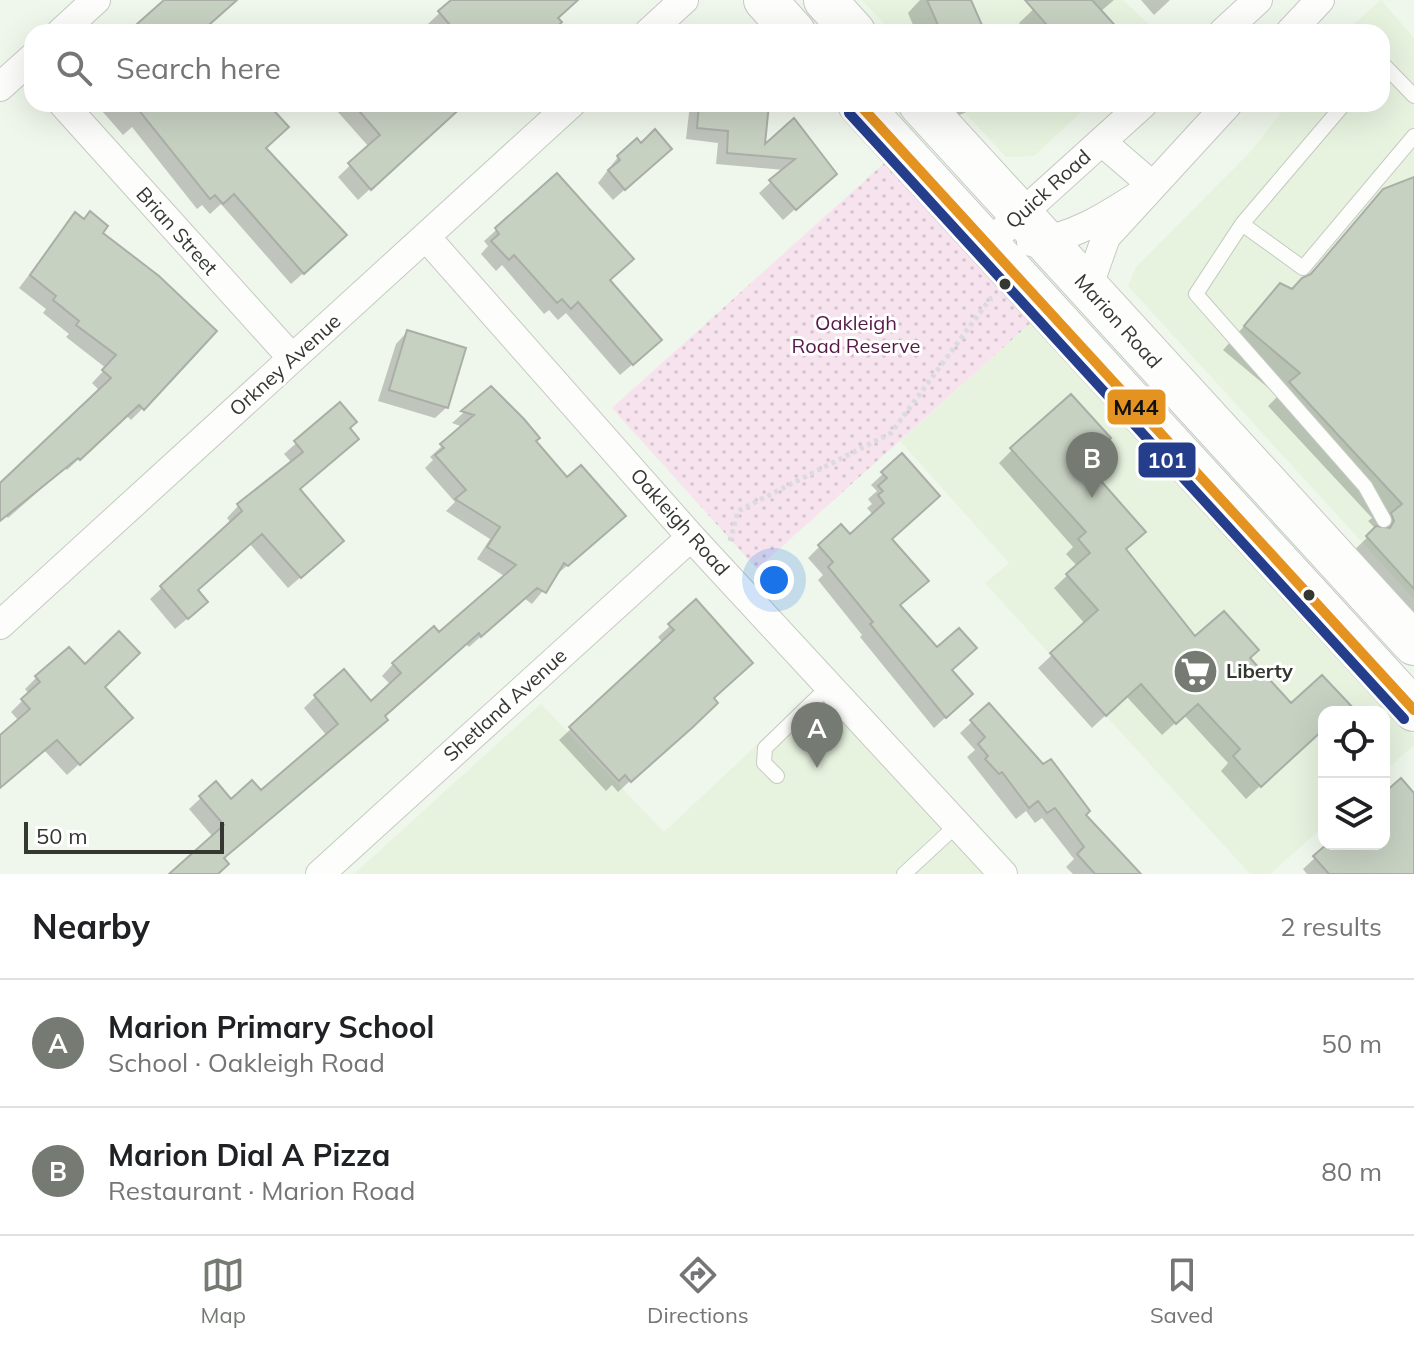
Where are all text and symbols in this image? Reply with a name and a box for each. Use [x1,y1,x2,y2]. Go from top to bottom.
search box [24,24,1390,112]
icon: search [52,46,96,90]
text: Search here [116,49,281,87]
street label: Quick Road [1000,144,1095,233]
street label: Brian Street [131,181,223,280]
street label: Marion Road [1069,268,1167,373]
unlabelled marker [997,276,1013,292]
street label: Orkney Avenue [224,308,345,421]
park label: Oakleigh Road Reserve [792,310,920,358]
line badge: M44 [1106,388,1167,426]
text: M44 [1113,393,1159,421]
pin: B [1066,432,1118,498]
line badge: 101 [1137,441,1197,479]
text: 101 [1147,446,1187,474]
street label: Oakleigh Road [626,463,735,581]
your location [754,560,794,600]
unlabelled marker [1301,587,1317,603]
street label: Shetland Avenue [438,643,572,767]
supermarket icon: Liberty [1171,647,1219,695]
place label: Liberty [1226,658,1293,683]
pin: A [791,702,843,768]
map controls [1318,706,1390,850]
button: locate [1318,706,1390,778]
button: layers [1318,778,1390,850]
scale bar [24,818,224,854]
text: 50 m [36,822,87,850]
text: Nearby [32,905,150,948]
text: 2 results [1280,910,1382,943]
text: Marion Primary School [108,1008,434,1046]
text: A [48,1027,68,1060]
text: 50 m [1321,1027,1382,1060]
text: School · Oakleigh Road [108,1046,385,1079]
text: Marion Dial A Pizza [108,1136,390,1174]
text: B [49,1155,67,1188]
text: 80 m [1321,1155,1382,1188]
text: Restaurant · Marion Road [108,1174,415,1207]
tab: Map [201,1253,246,1329]
tab: Directions [647,1253,749,1329]
tab: Saved [1150,1253,1213,1329]

